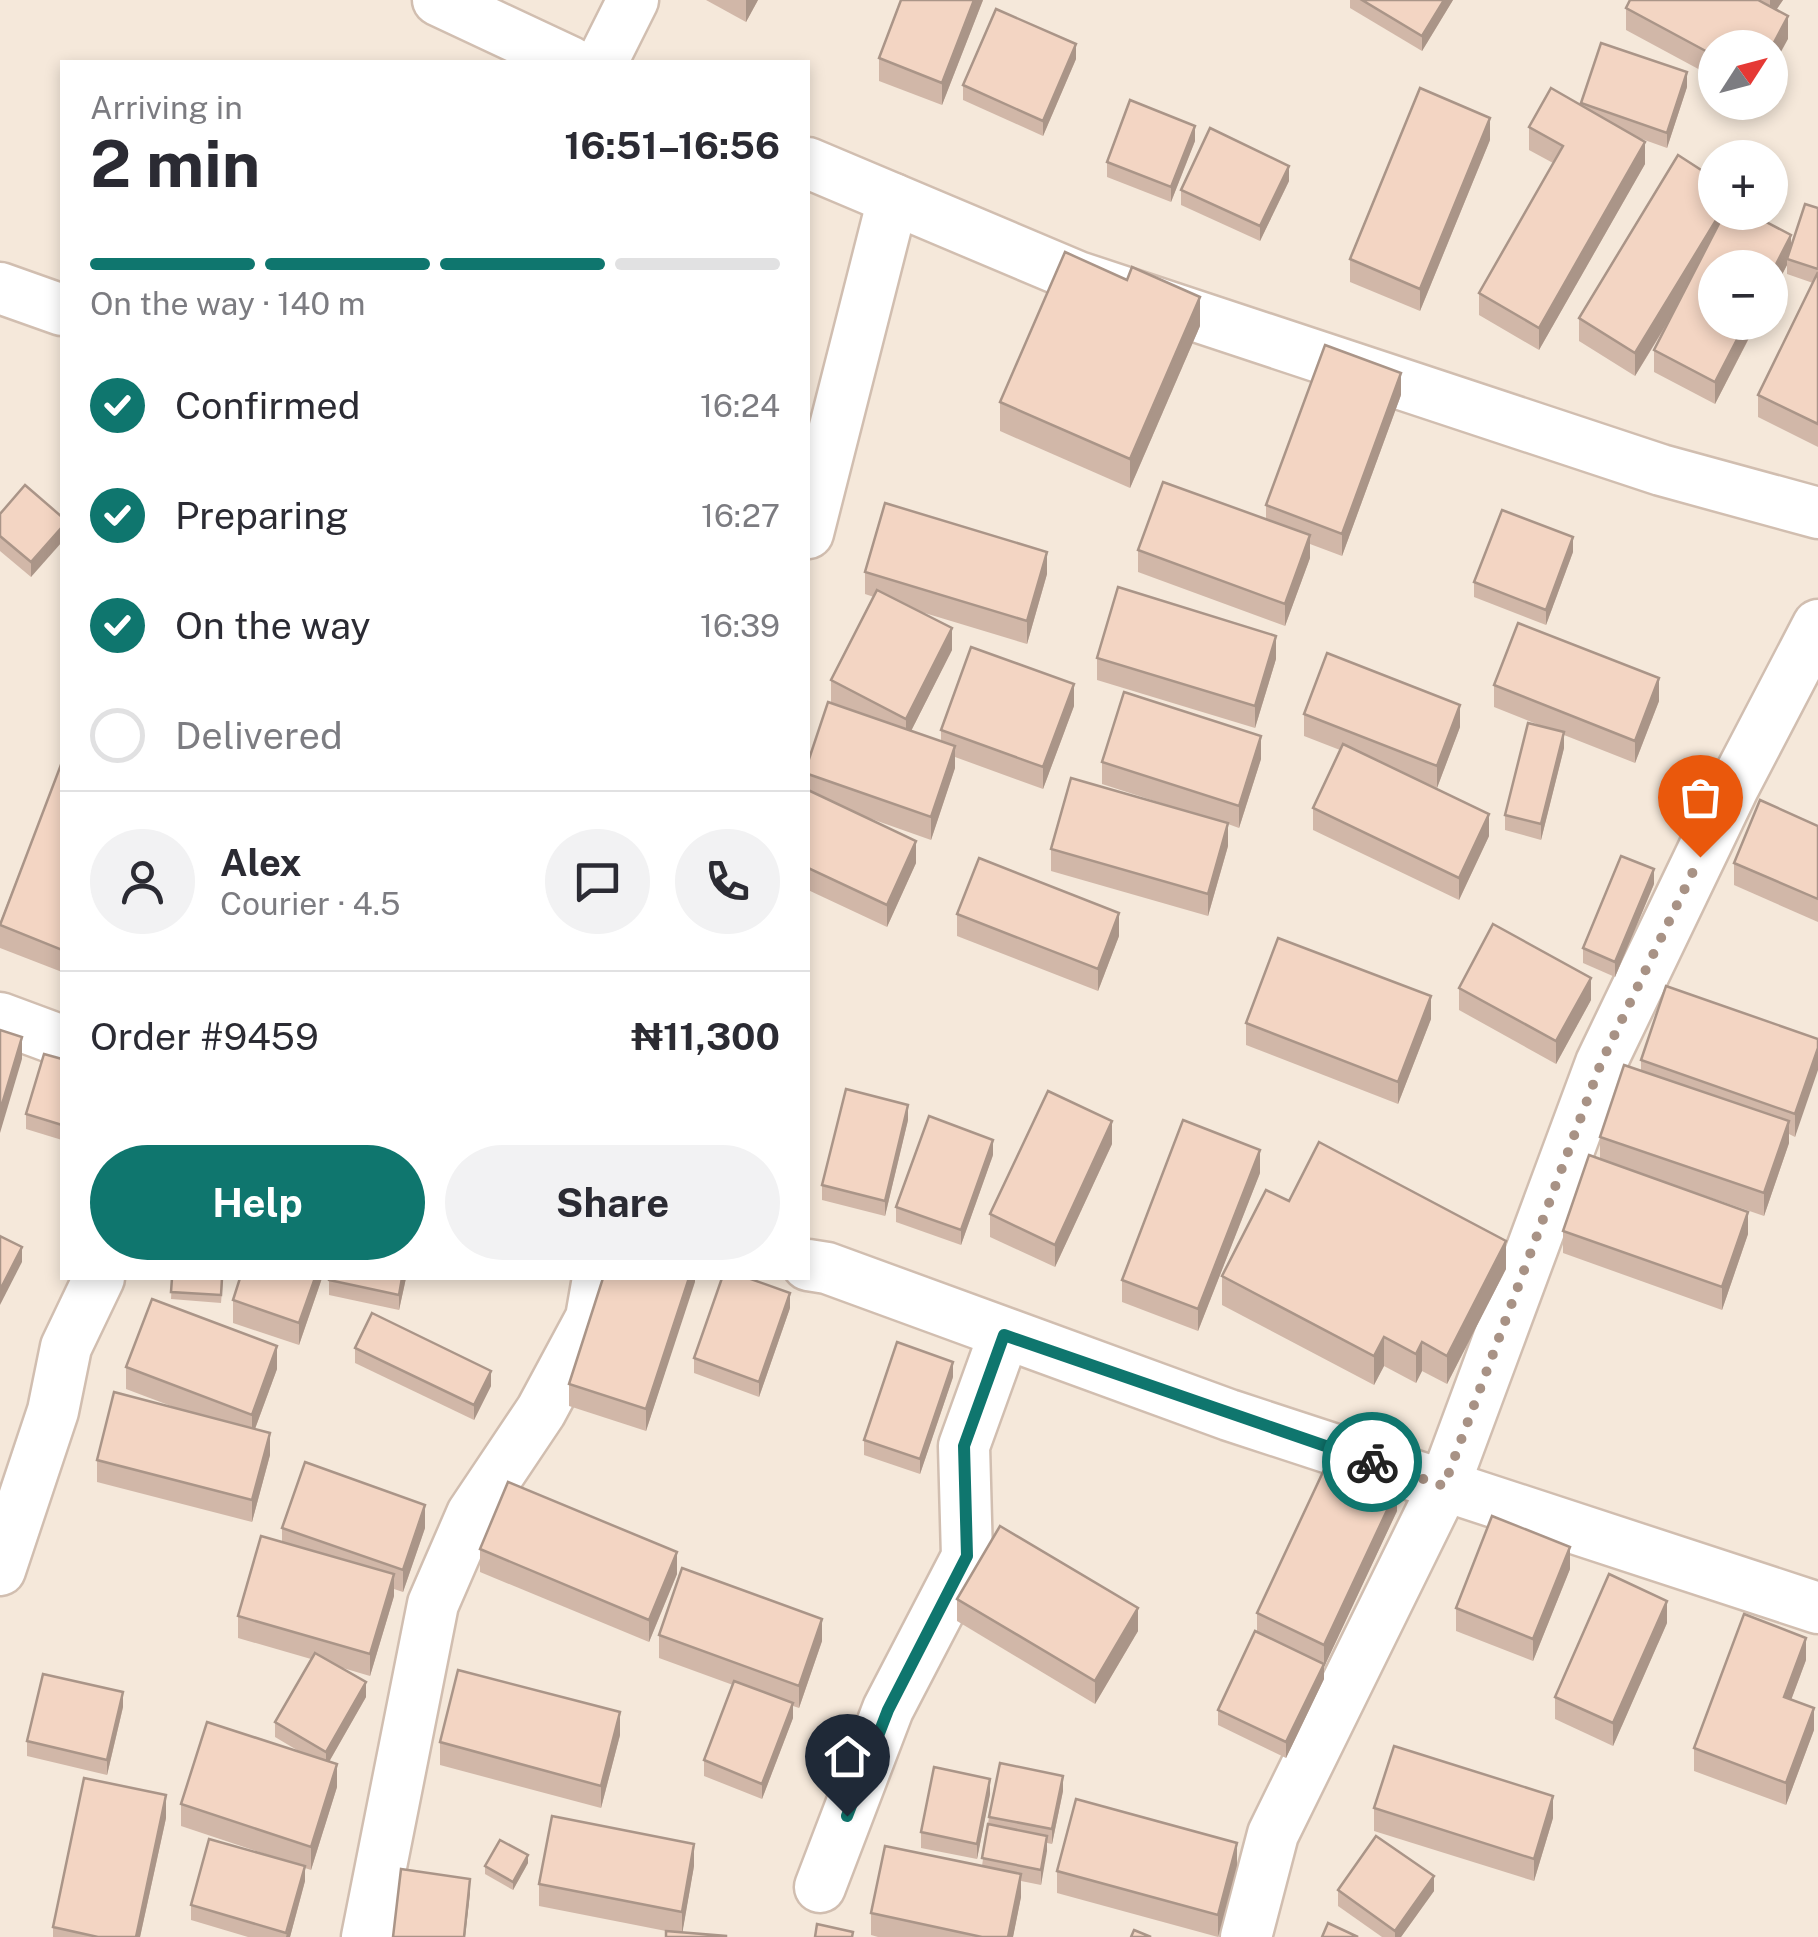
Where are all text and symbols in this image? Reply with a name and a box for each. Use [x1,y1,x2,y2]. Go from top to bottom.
north arrow [1698,30,1788,120]
map controls [1698,30,1788,340]
text: Arriving in [90,89,243,126]
text: 16:51–16:56 [564,123,780,168]
text: 2 min [90,125,260,202]
button: + [1698,140,1788,230]
button: − [1698,250,1788,340]
text: On the way · 140 m [90,285,366,322]
icon: check [90,378,145,433]
text: Confirmed [175,383,360,428]
text: 16:24 [700,387,780,424]
icon: check [90,488,145,543]
text: Preparing [175,493,349,538]
text: 16:27 [701,497,780,534]
icon: check [90,598,145,653]
text: On the way [175,603,371,648]
text: 16:39 [700,607,780,644]
text: Delivered [175,713,343,758]
pin [1658,755,1743,858]
icon: bag [1673,770,1728,825]
button: person [90,829,195,934]
button: chat [545,829,650,934]
button: phone [675,829,780,934]
text: Alex [220,840,302,885]
text: Courier · 4.5 [220,885,400,922]
text: Order #9459 [90,1014,319,1059]
text: ₦11,300 [631,1014,780,1059]
button: Help [90,1145,425,1260]
button: Share [445,1145,780,1260]
courier [1322,1412,1422,1512]
icon: bike [1345,1435,1400,1490]
pin [805,1714,890,1817]
icon: home [820,1729,875,1784]

